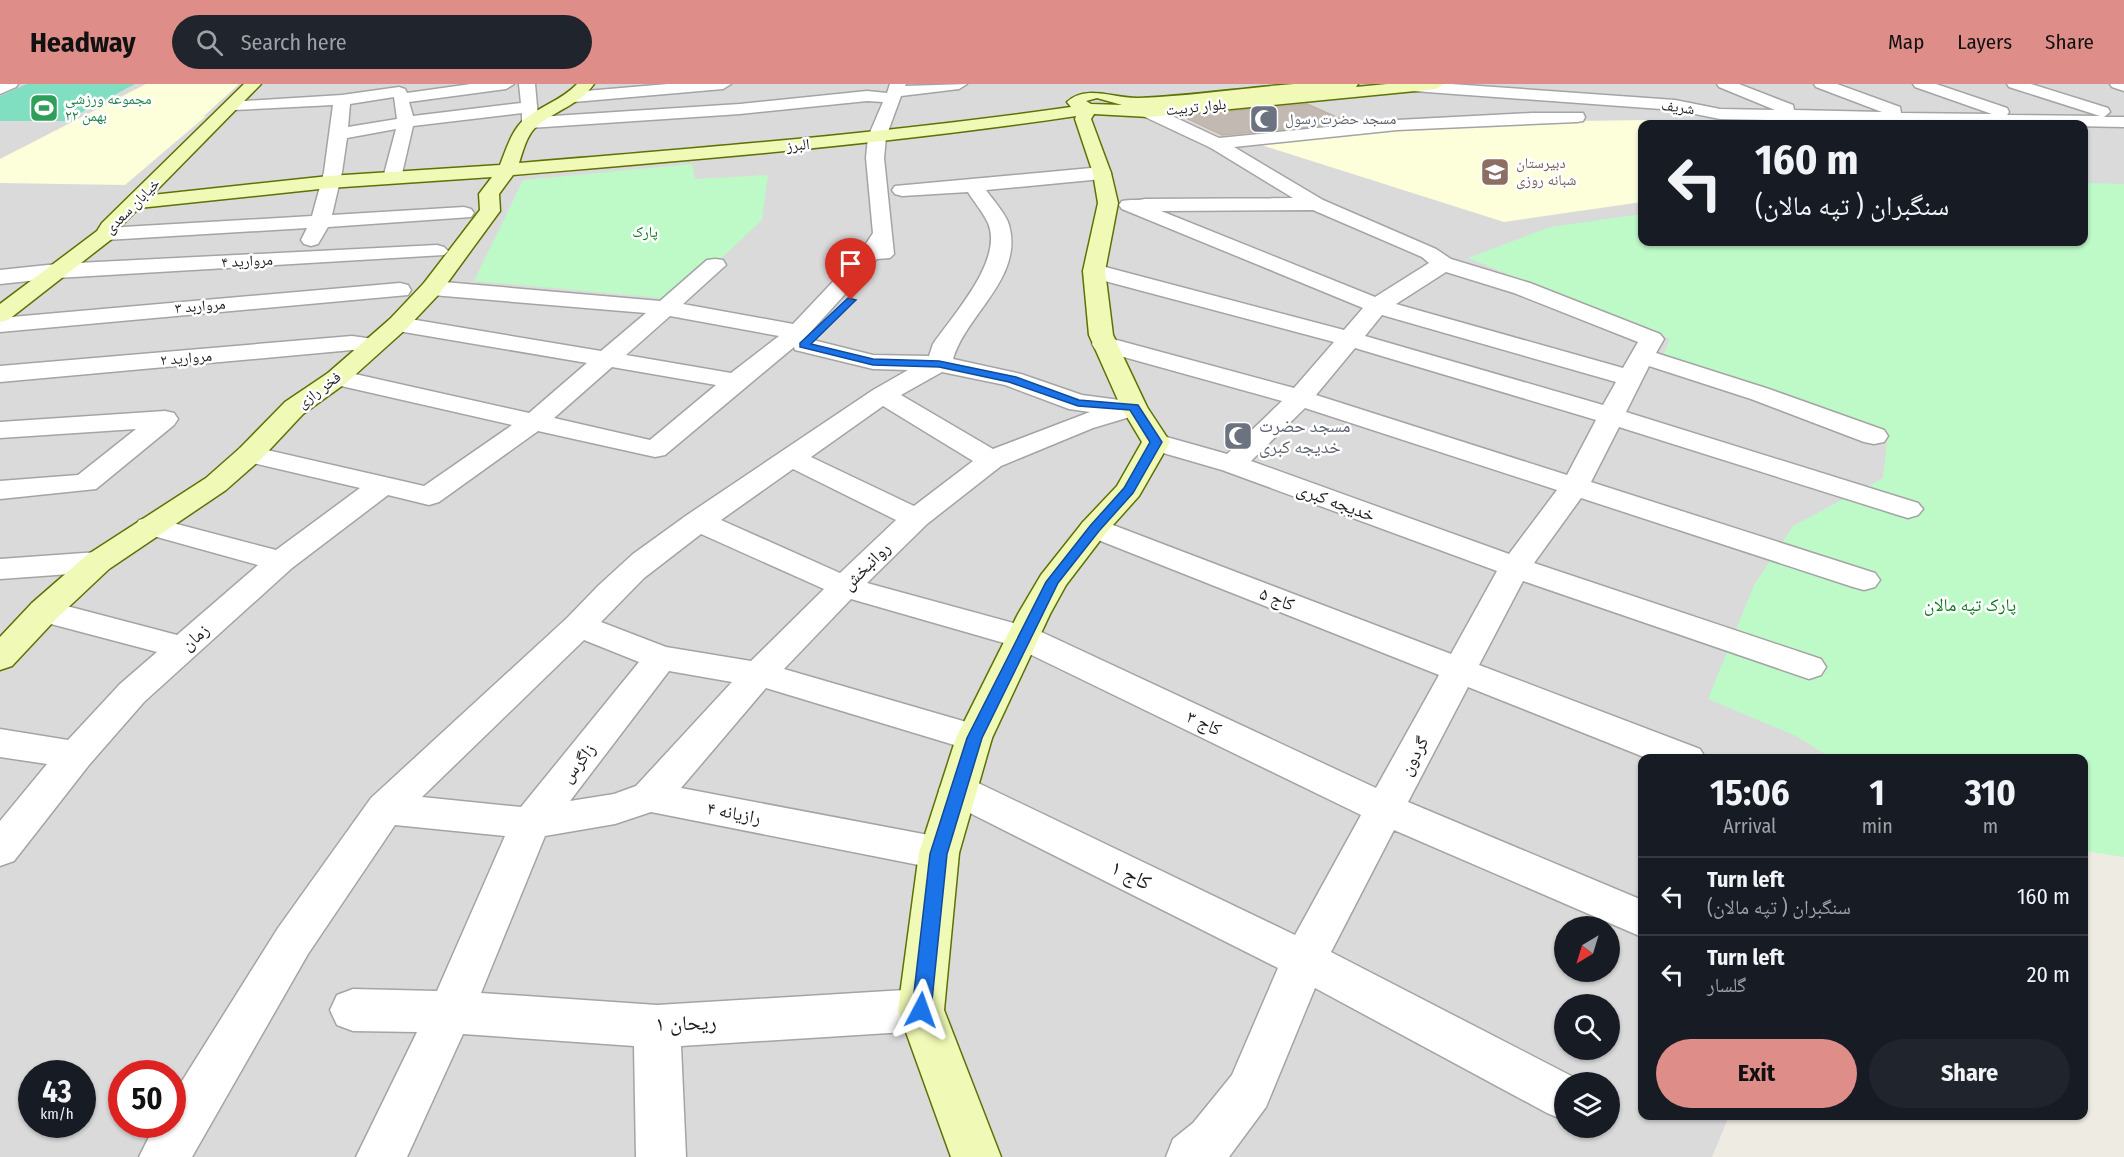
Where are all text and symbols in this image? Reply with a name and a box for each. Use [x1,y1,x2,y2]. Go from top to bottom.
search box [172,15,592,69]
text: Headway [30,26,136,59]
icon: search [193,26,226,59]
text: Search here [241,29,347,56]
text: Map [1888,29,1924,55]
text: Layers [1957,29,2012,55]
text: Share [2045,29,2094,55]
place label: مجموعه ورزشی ۲۲ بهمن [65,90,152,126]
sports icon: مجموعه ورزشی ۲۲ بهمن [28,92,60,124]
street label: بلوار تربیت [1165,95,1227,119]
street label: شریف [1660,96,1696,118]
mosque icon: مسجد حضرت رسول [1248,103,1280,135]
place label: مسجد حضرت رسول [1285,110,1397,129]
street label: البرز [785,135,810,155]
text: 160 m [1755,135,1858,185]
icon: left [1656,144,1734,222]
place label: دبیرستان شبانه روزی [1516,154,1576,190]
school or university icon: دبیرستان شبانه روزی [1479,156,1511,188]
street label: خیابان سعدی [100,174,165,238]
text: سنگبران ( تپه مالان) [1755,190,1949,222]
park label: پارک [632,223,658,241]
pin [825,238,876,300]
icon: arrive [834,247,867,280]
street label: مروارید ۴ [221,251,273,271]
street label: مرواربد ۳ [174,295,226,317]
street label: مروارید ۲ [159,347,213,369]
street label: فخر رازی [293,368,345,413]
place label: مسجد حضرت خدیجه کبری [1259,415,1351,458]
mosque icon: مسجد حضرت خدیجه کبری [1222,420,1254,452]
street label: خدیجه کبری [1294,478,1378,526]
street label: روانبخش [837,537,895,595]
street label: کاج ۵ [1256,582,1298,617]
park label: پارک تپه مالان [1924,594,2016,616]
street label: زمان [176,619,214,655]
street label: کاج ۳ [1183,705,1225,742]
street label: گردون [1395,732,1434,779]
street label: زاگرس [556,739,600,787]
text: 15:06 [1710,771,1790,815]
text: 1 [1870,771,1885,815]
text: 310 [1965,771,2016,815]
street label: رازیانه ۴ [705,797,763,829]
text: Arrival [1723,814,1776,838]
text: min [1862,814,1893,838]
text: m [1983,814,1998,838]
street label: کاج ۱ [1107,854,1156,896]
text: Turn left [1707,866,1785,893]
icon: left [1656,880,1689,913]
text: 160 m [2017,883,2070,910]
text: سنگبران ( تپه مالان) [1707,895,1851,919]
north arrow [1554,916,1620,982]
map controls [1554,916,1620,1138]
text: Turn left [1707,944,1785,971]
icon: left [1656,958,1689,991]
text: 20 m [2027,961,2070,988]
text: گلسار [1707,973,1746,997]
position arrow [889,978,953,1042]
button: search [1554,994,1620,1060]
street label: ریحان ۱ [655,1009,717,1037]
button: Exit [1656,1039,1857,1108]
button: Share [1869,1039,2070,1108]
speed limit sign: 50 [108,1060,186,1138]
button: layers [1554,1072,1620,1138]
text: 43 [42,1074,72,1110]
text: km/h [40,1105,74,1123]

